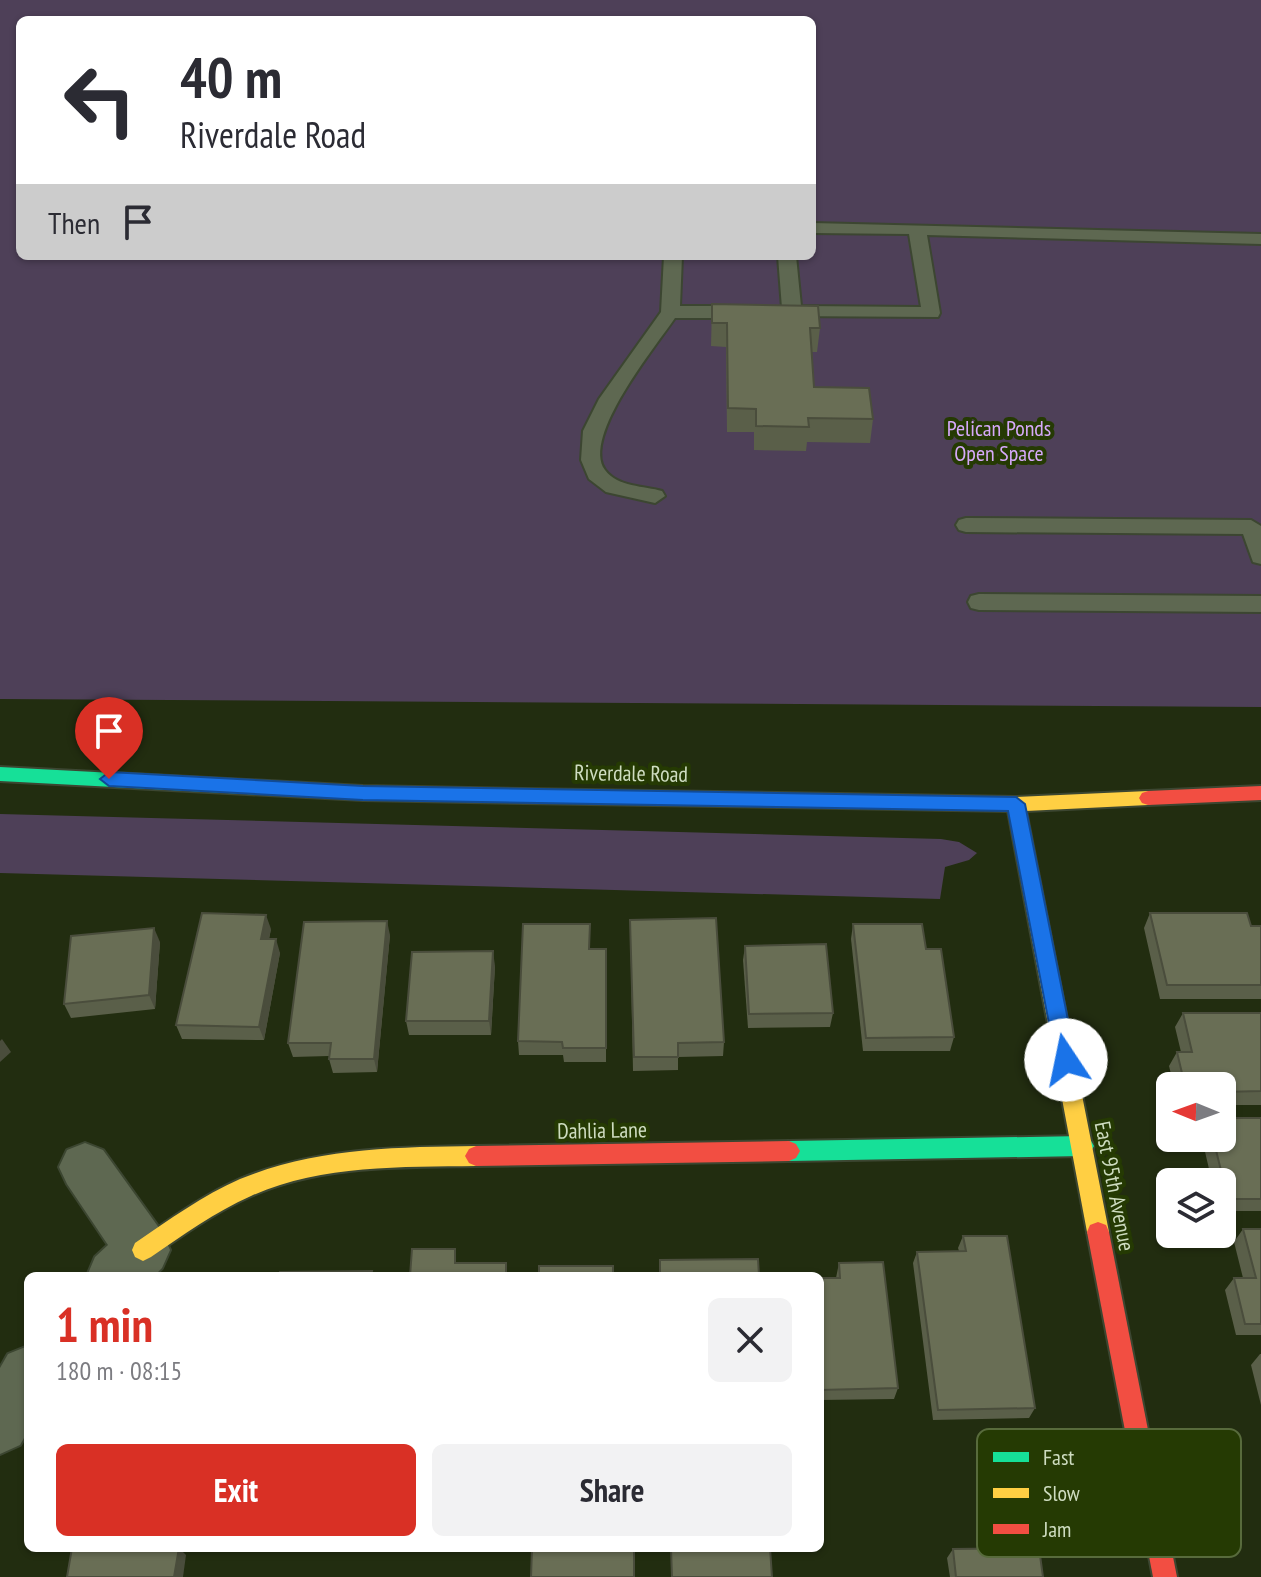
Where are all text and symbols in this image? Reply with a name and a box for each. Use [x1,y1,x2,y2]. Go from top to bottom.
text: 40 m [180,41,282,113]
icon: left [48,48,152,152]
text: Riverdale Road [180,111,366,158]
icon: arrive [116,200,160,244]
text: Then [48,203,100,242]
park label: Pelican Ponds Open Space [947,414,1051,467]
pin [75,697,143,779]
icon: arrive [87,709,131,753]
street label: Riverdale Road [574,758,688,788]
position arrow [1024,1018,1108,1102]
north arrow [1156,1072,1236,1152]
map controls [1156,1072,1236,1248]
street label: Dahlia Lane [557,1115,647,1145]
street label: East 95th Avenue [1089,1119,1141,1253]
button: layers [1156,1168,1236,1248]
text: 1 min [56,1293,153,1355]
button: close [708,1298,792,1382]
text: 180 m · 08:15 [56,1354,182,1387]
legend [977,1429,1241,1557]
text: Fast [1043,1443,1074,1471]
button: Exit [56,1444,416,1536]
button: Share [432,1444,792,1536]
text: Slow [1043,1479,1080,1507]
text: Jam [1042,1515,1071,1543]

